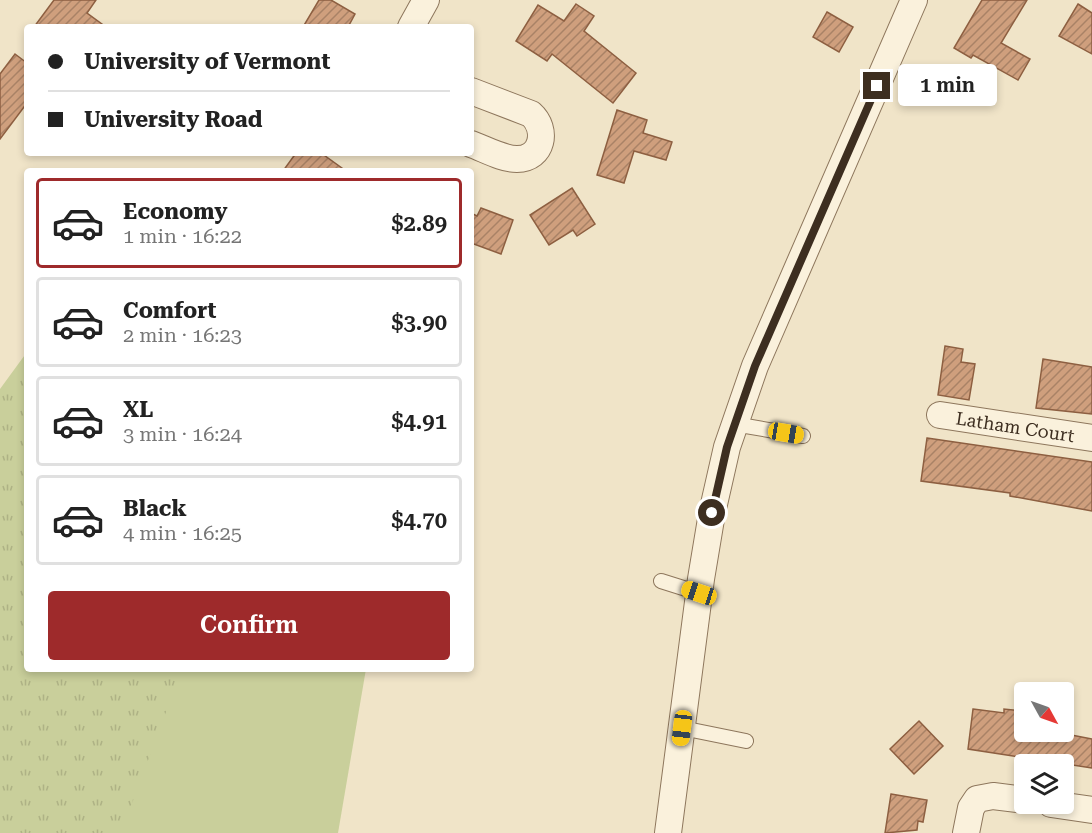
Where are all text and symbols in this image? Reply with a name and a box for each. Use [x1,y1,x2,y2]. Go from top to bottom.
text: University of Vermont [84,49,330,74]
callout: 1 min [898,65,997,107]
route end [863,72,890,99]
text: 1 min [920,73,975,97]
text: University Road [84,107,262,132]
icon: car [51,196,105,250]
text: Economy [123,199,227,224]
text: $2.89 [391,211,447,236]
text: 1 min · 16:22 [123,224,242,248]
icon: car [51,295,105,349]
text: Comfort [123,298,216,323]
text: $3.90 [391,310,447,335]
text: 2 min · 16:23 [123,323,242,347]
icon: car [51,394,105,448]
text: XL [123,397,153,422]
street label: Latham Court [954,407,1076,446]
text: $4.91 [391,409,447,434]
car [767,421,805,445]
text: 3 min · 16:24 [123,422,242,446]
icon: car [51,493,105,547]
text: Black [123,496,187,521]
route start [698,499,725,526]
text: $4.70 [391,508,447,533]
text: 4 min · 16:25 [123,521,242,545]
car [679,579,719,607]
button: Confirm [48,591,450,660]
north arrow [1014,682,1074,742]
map controls [1014,682,1074,814]
car [671,709,693,747]
button: layers [1014,754,1074,814]

